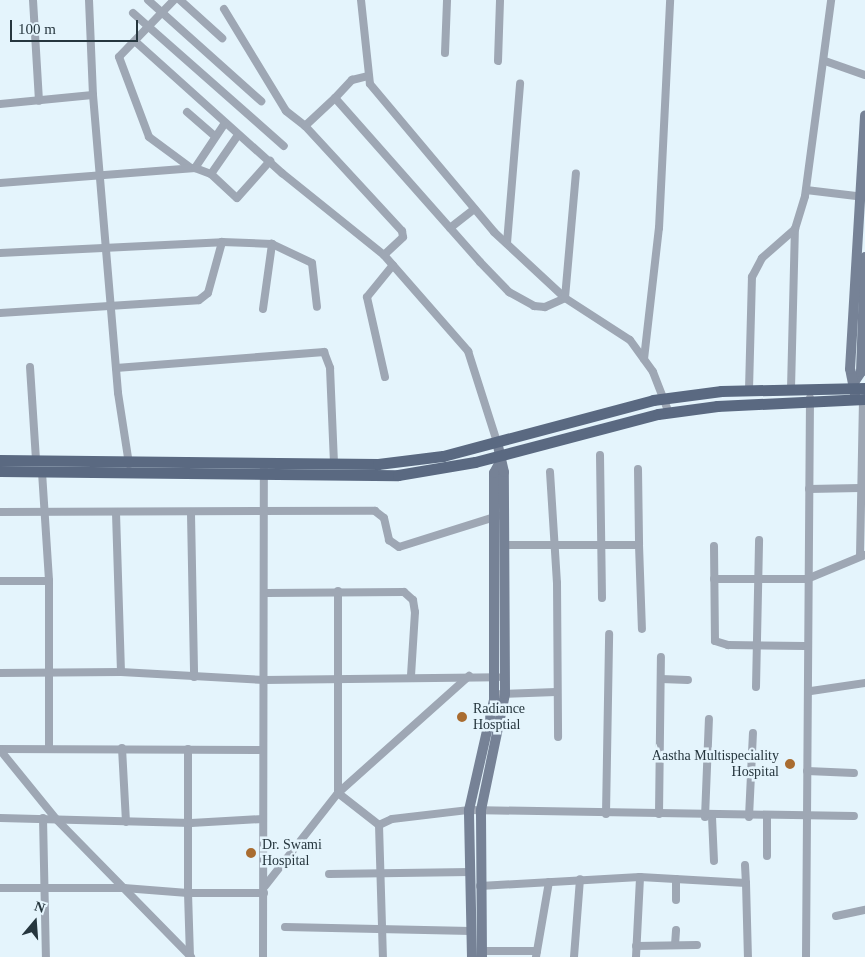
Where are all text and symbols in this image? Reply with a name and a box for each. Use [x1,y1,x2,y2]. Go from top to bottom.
scale bar [12,10,140,42]
text: 100 m [18,21,56,37]
place label: Radiance Hosptial [473,701,525,734]
marker: Radiance Hosptial [455,710,469,724]
place label: Aastha Multispeciality Hospital [652,748,779,780]
marker: Aastha Multispeciality Hospital [783,757,797,771]
place label: Dr. Swami Hospital [262,837,322,870]
marker: Dr. Swami Hospital [244,846,258,860]
north arrow [10,897,60,947]
text: N [33,899,47,916]

